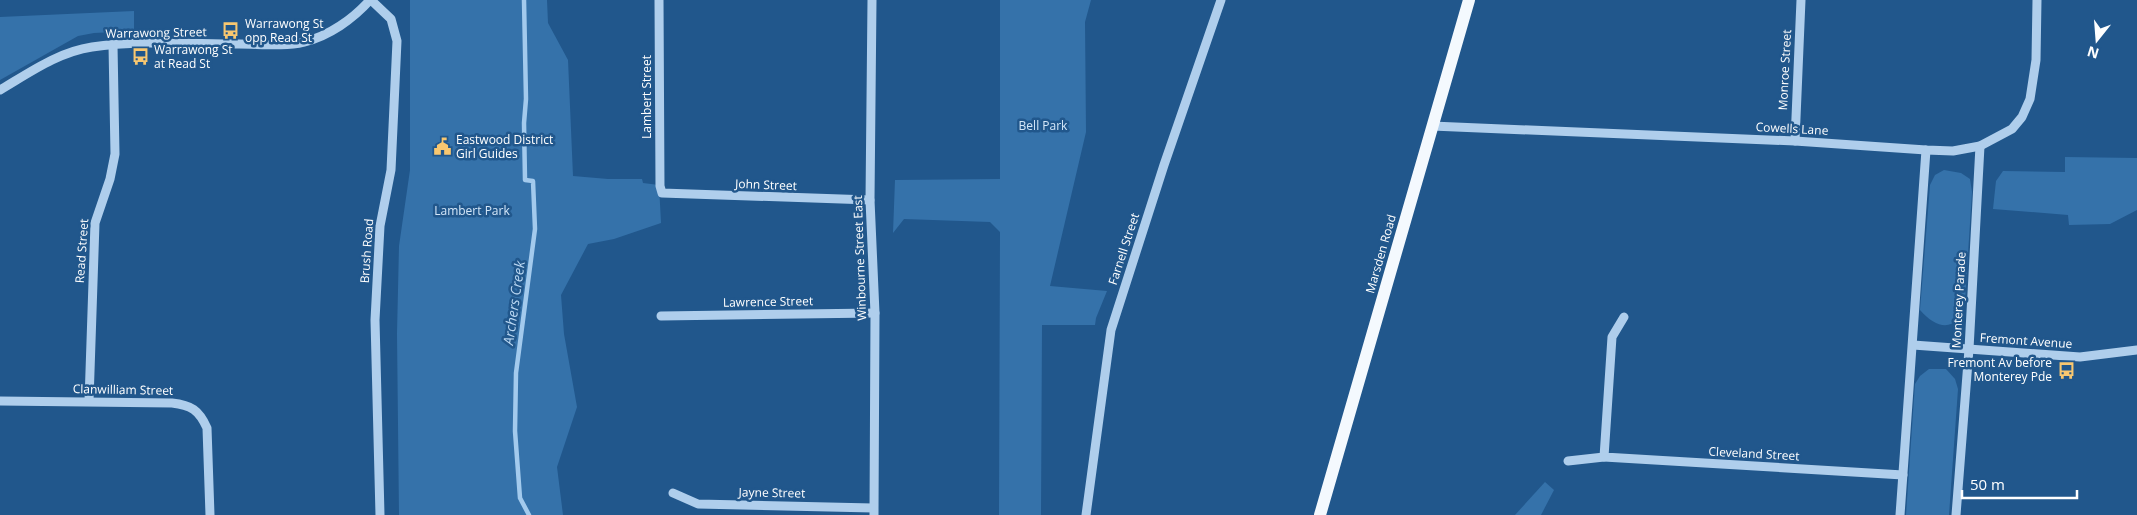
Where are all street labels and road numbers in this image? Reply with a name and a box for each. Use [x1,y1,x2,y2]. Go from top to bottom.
street label: Warrawong Street [105,23,207,42]
street label: Monroe Street [1774,29,1795,111]
street label: Lambert Street [638,55,655,139]
street label: Cowells Lane [1755,118,1829,139]
street label: John Street [734,175,797,194]
street label: Winbourne Street East [849,195,870,321]
street label: Farnell Street [1104,211,1143,287]
street label: Marsden Road [1361,212,1400,295]
street label: Read Street [71,218,92,284]
street label: Brush Road [356,218,377,284]
street label: Monterey Parade [1947,251,1970,349]
street label: Lawrence Street [723,292,813,311]
street label: Fremont Avenue [1979,329,2073,352]
street label: Clanwilliam Street [73,380,173,399]
street label: Cleveland Street [1708,443,1800,464]
street label: Jayne Street [738,483,805,502]

